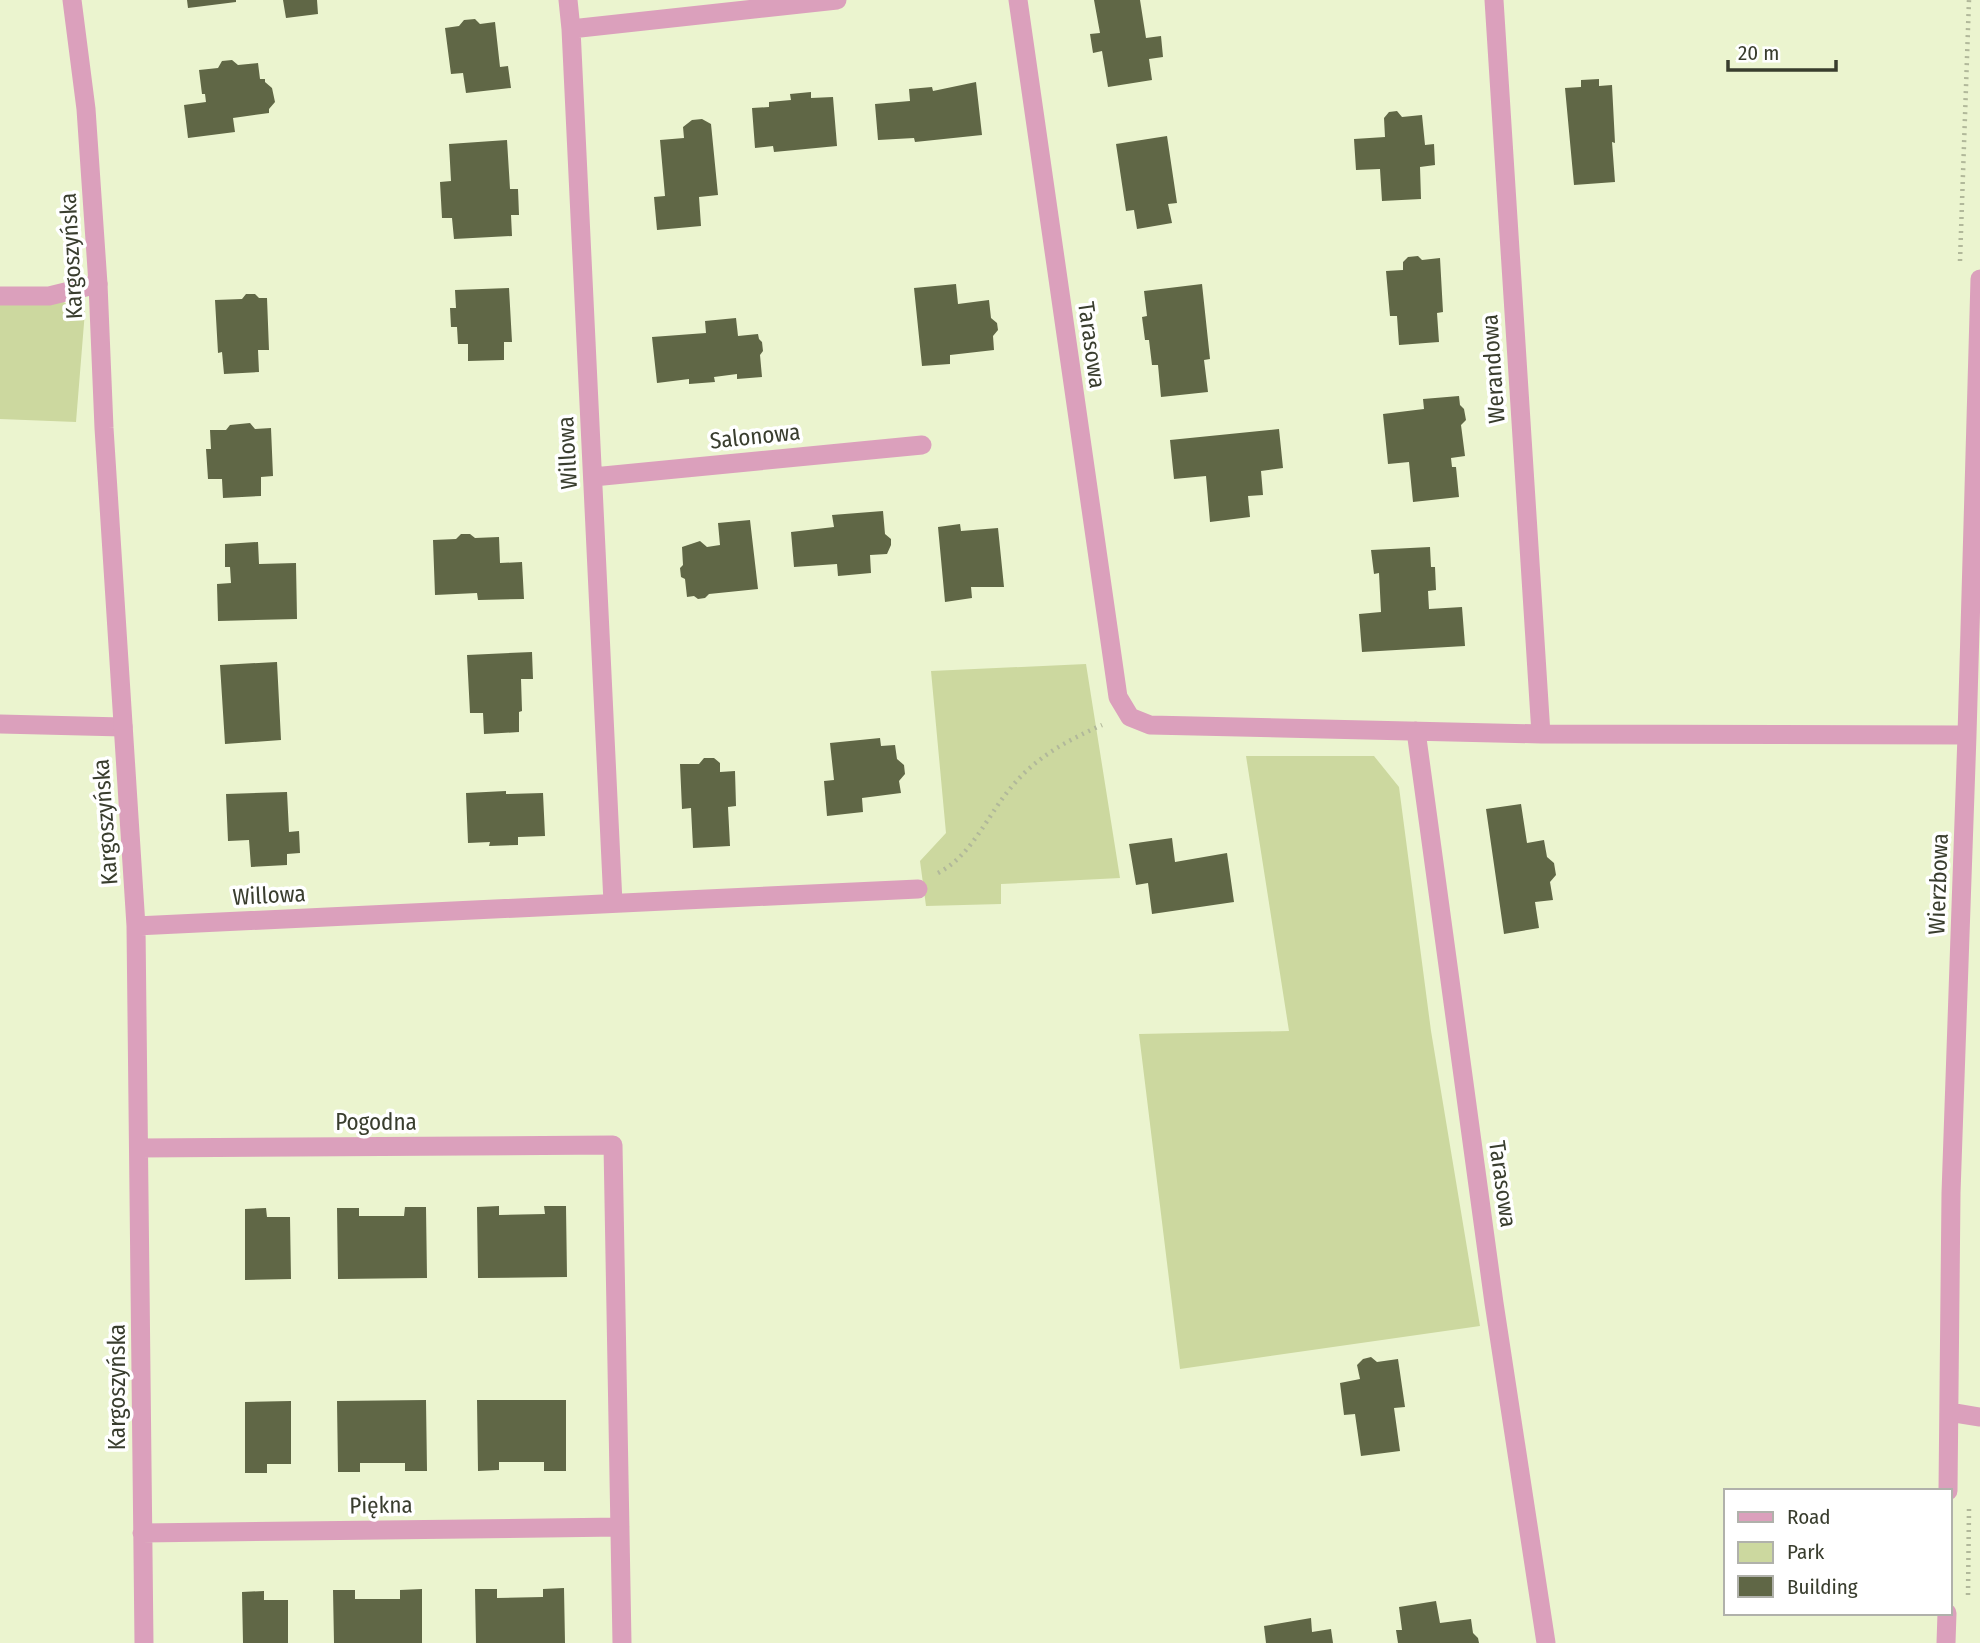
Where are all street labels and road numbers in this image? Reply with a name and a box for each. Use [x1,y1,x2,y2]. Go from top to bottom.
street label: Kargoszyńska [54,192,88,320]
street label: Tarasowa [1072,300,1112,390]
street label: Werandowa [1475,313,1511,425]
street label: Willowa [551,416,583,490]
street label: Salonowa [708,417,802,455]
street label: Kargoszyńska [87,758,123,886]
street label: Wierzbowa [1922,833,1954,935]
street label: Willowa [232,879,306,911]
street label: Pogodna [335,1108,417,1136]
street label: Tarasowa [1483,1139,1523,1229]
street label: Kargoszyńska [103,1324,131,1450]
street label: Piękna [349,1490,413,1520]

